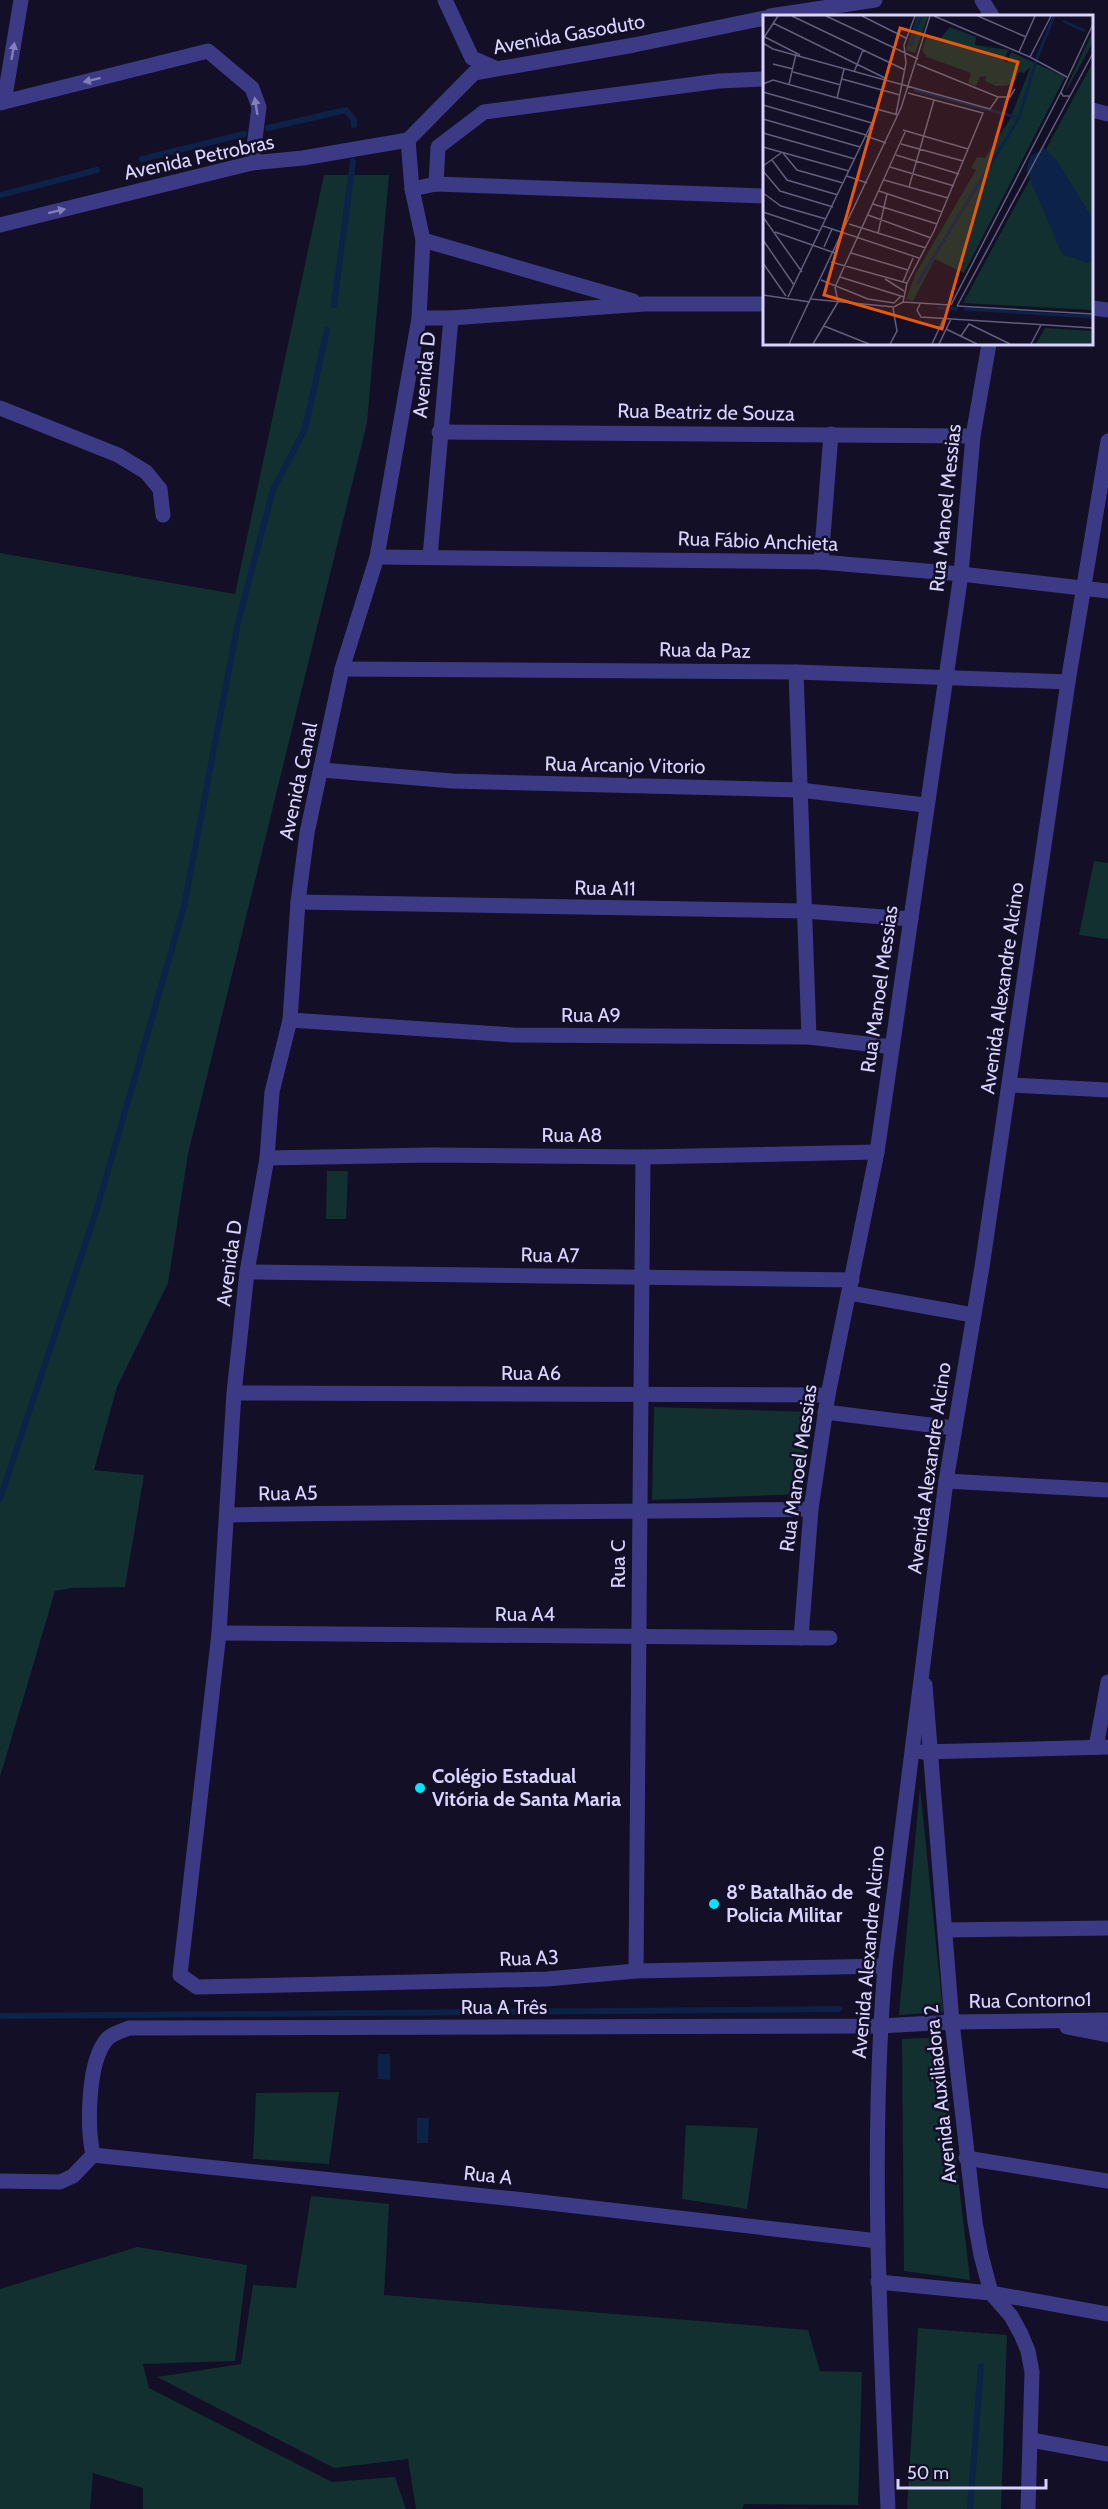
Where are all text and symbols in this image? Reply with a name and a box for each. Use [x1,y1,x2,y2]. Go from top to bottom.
street label: Avenida Gasoduto [491,9,647,59]
inset map [763,15,1093,345]
one-way arrow [9,41,18,60]
one-way arrow [83,75,101,85]
one-way arrow [252,96,261,115]
street label: Avenida Petrobras [122,129,276,185]
one-way arrow [48,205,66,215]
street label: Avenida D [408,331,440,419]
street label: Rua Beatriz de Souza [617,398,795,426]
street label: Rua Manoel Messias [924,423,966,593]
street label: Rua Fábio Anchieta [677,526,839,556]
street label: Rua da Paz [659,637,751,663]
street label: Avenida Canal [274,720,322,842]
street label: Rua Arcanjo Vitorio [544,752,706,778]
street label: Rua A11 [574,875,636,901]
street label: Avenida Alexandre Alcino [975,881,1029,1095]
street label: Rua Manoel Messias [855,904,903,1074]
street label: Rua A9 [561,1003,621,1027]
street label: Rua A8 [542,1123,602,1147]
street label: Avenida D [211,1218,247,1308]
street label: Rua A7 [520,1242,580,1268]
street label: Rua A6 [501,1361,561,1385]
street label: Avenida Alexandre Alcino [902,1361,956,1575]
street label: Rua Manoel Messias [774,1383,822,1553]
street label: Rua A5 [258,1480,318,1506]
street label: Rua C [606,1540,630,1588]
street label: Rua A4 [495,1602,556,1626]
place label: Colégio Estadual Vitória de Santa Maria [432,1764,621,1811]
marker: Colégio Estadual Vitória de Santa Maria [413,1781,427,1795]
street label: Avenida Alexandre Alcino [847,1845,889,2059]
place label: 8º Batalhão de Policia Militar [726,1880,853,1927]
marker: 8º Batalhão de Policia Militar [707,1897,721,1911]
street label: Rua A3 [499,1945,559,1971]
street label: Rua Contorno1 [968,1987,1092,2013]
street label: Rua A Três [461,1995,547,2019]
street label: Avenida Auxiliadora 2 [919,2003,961,2185]
street label: Rua A [463,2161,514,2190]
scale bar [898,2452,1046,2490]
text: 50 m [907,2462,949,2484]

